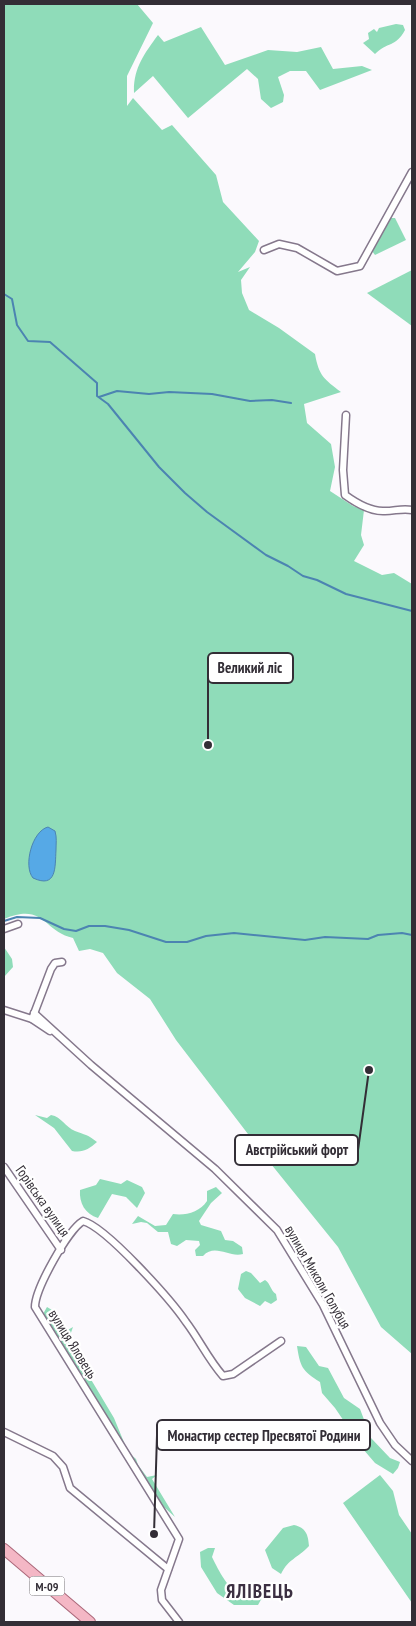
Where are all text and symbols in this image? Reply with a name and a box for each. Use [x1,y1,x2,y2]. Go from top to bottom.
callout: Великий ліс [208,653,293,683]
text: Великий ліс [218,658,283,677]
callout: Австрійський форт [235,1135,358,1165]
text: Австрійський форт [245,1140,349,1159]
street label: Горівська вулиця [12,1162,74,1240]
street label: вулиця Миколи Голубця [281,1222,355,1332]
street label: вулиця Яловець [45,1306,101,1382]
callout: Монастир сестер Пресвятої Родини [157,1420,370,1450]
text: Монастир сестер Пресвятої Родини [168,1426,361,1445]
road number: М-09 [30,1576,64,1595]
district label: ЯЛІВЕЦЬ [226,1579,294,1603]

